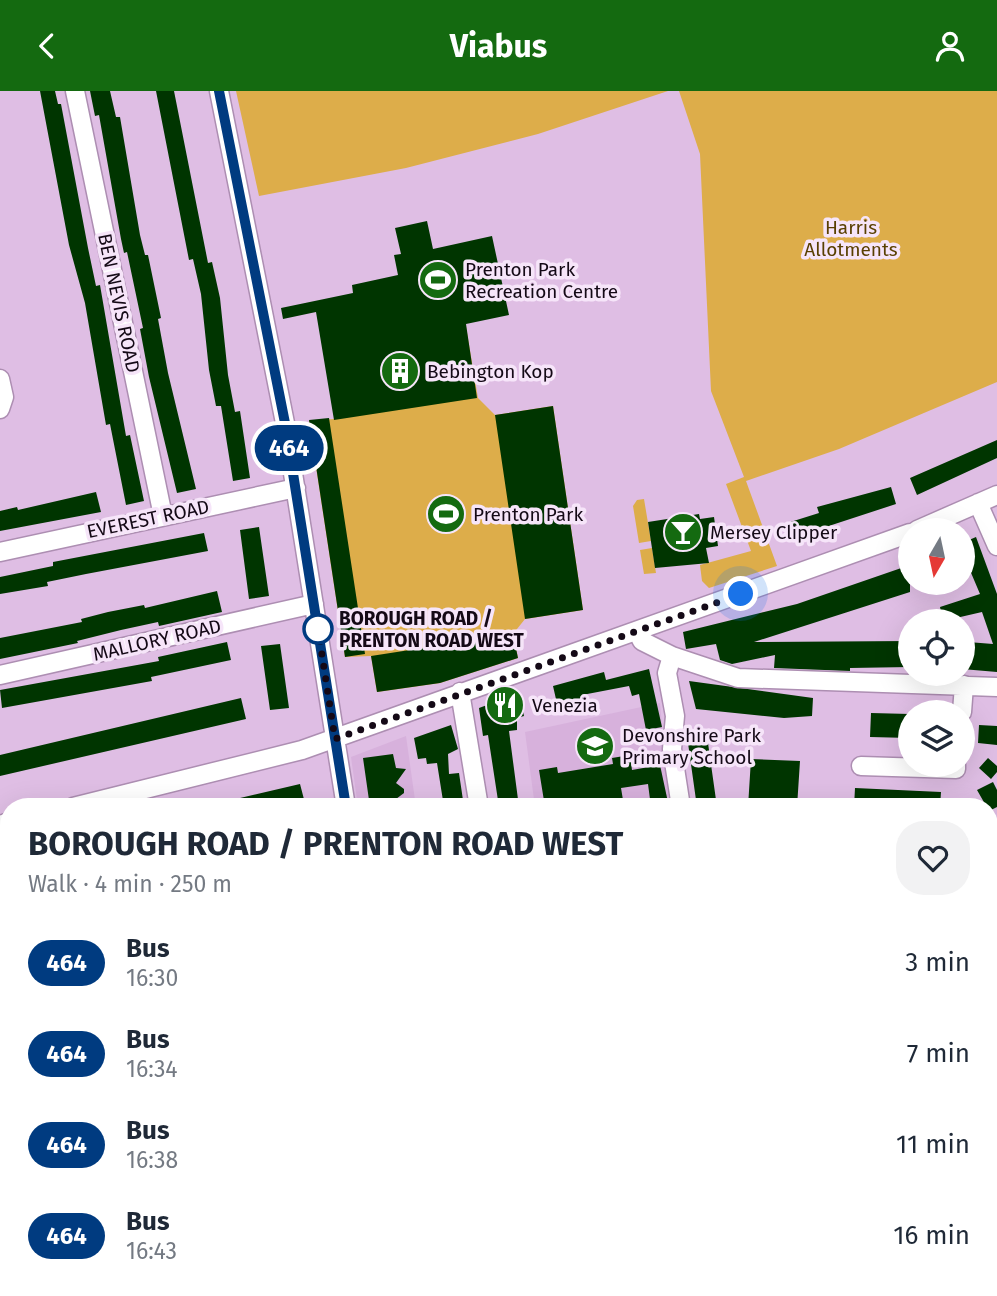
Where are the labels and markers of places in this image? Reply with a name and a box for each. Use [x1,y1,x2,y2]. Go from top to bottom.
place label: Prenton Park Recreation Centre [465,258,618,303]
sports icon: Prenton Park Recreation Centre [417,259,459,301]
building icon: Bebington Kop [379,350,421,392]
place label: Bebington Kop [427,360,554,383]
sports icon: Prenton Park [425,493,467,535]
place label: Prenton Park [473,503,583,526]
bar icon: Mersey Clipper [662,511,704,553]
place label: Mersey Clipper [710,521,838,544]
place label: BOROUGH ROAD / PRENTON ROAD WEST [339,607,524,652]
marker: BOROUGH ROAD / PRENTON ROAD WEST [303,614,333,644]
restaurant icon: Venezia [484,684,526,726]
place label: Venezia [532,694,598,717]
place label: Devonshire Park Primary School [622,724,761,769]
school or university icon: Devonshire Park Primary School [574,725,616,767]

